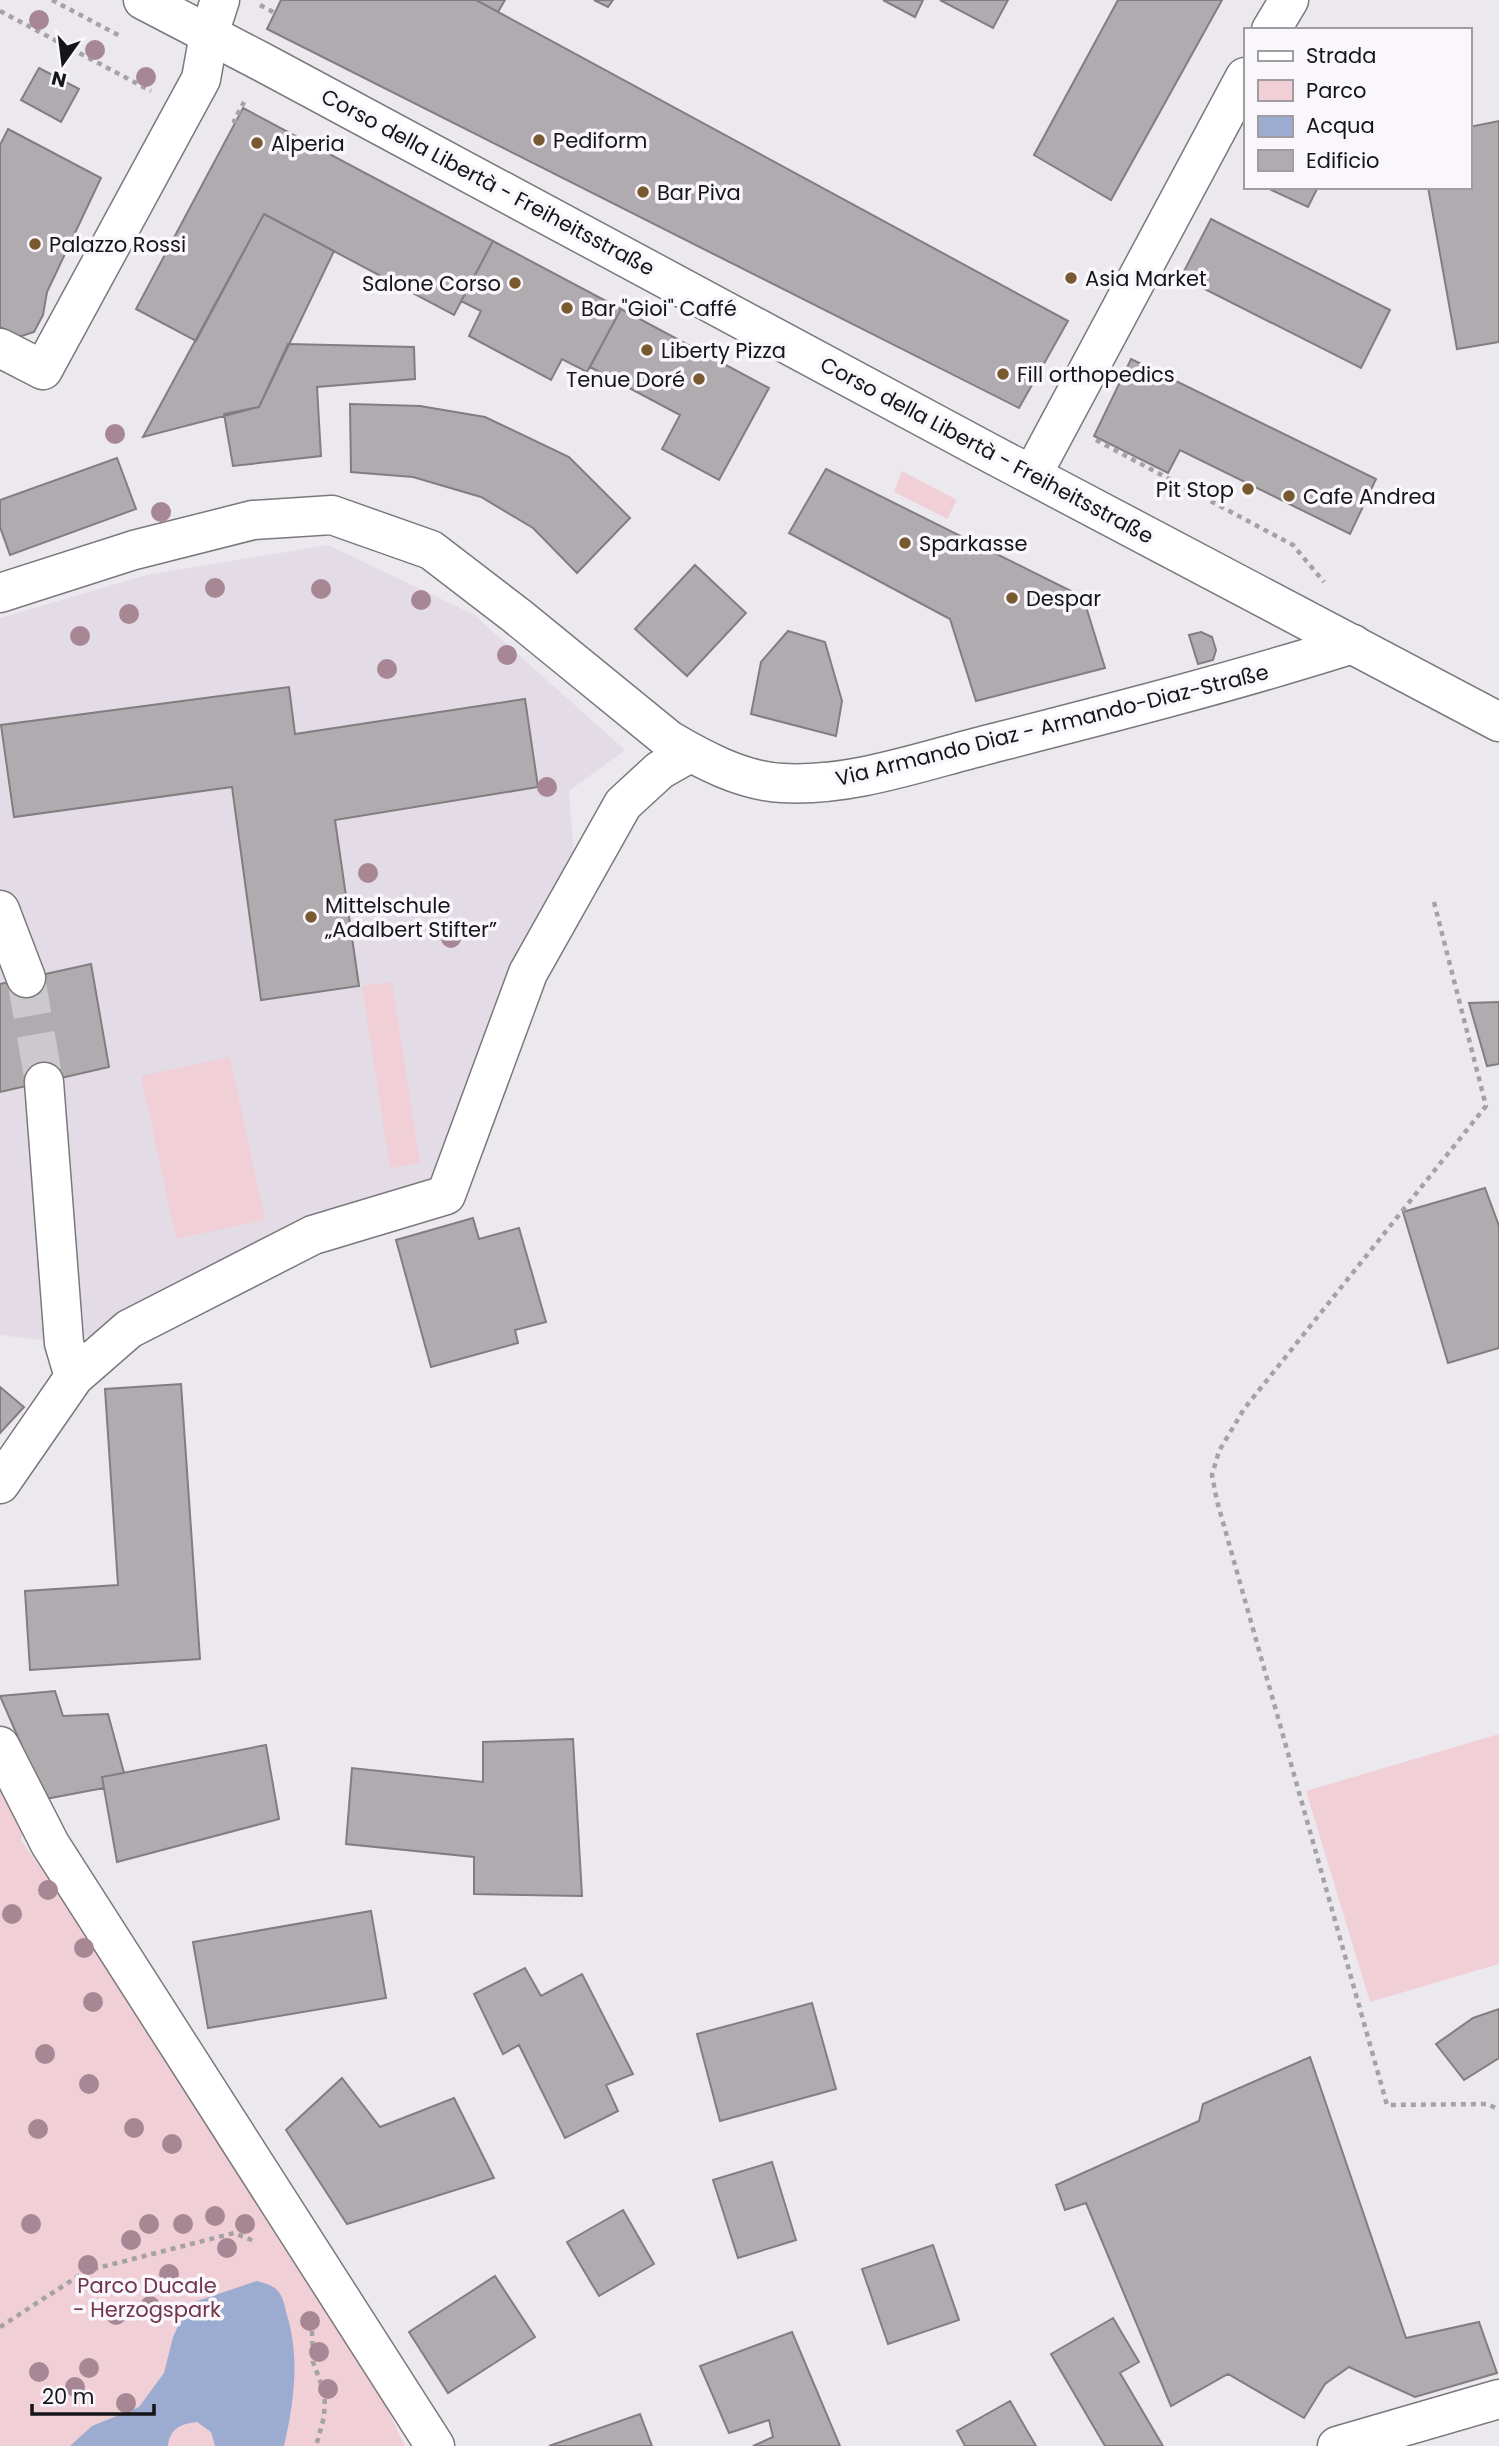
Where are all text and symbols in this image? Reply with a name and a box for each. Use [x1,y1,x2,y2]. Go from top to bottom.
north arrow [28,28,98,98]
legend [1244,28,1471,189]
text: Strada [1306,41,1376,70]
text: N [49,64,69,94]
text: Parco [1306,76,1366,105]
street label: Corso della Libertà - Freiheitsstraße [316,82,660,282]
text: Acqua [1306,111,1375,140]
place label: Pediform [553,126,647,155]
place label: Alperia [271,129,345,158]
marker: Pediform [531,132,547,148]
marker: Alperia [249,135,265,151]
text: Edificio [1306,146,1380,175]
place label: Bar Piva [657,178,741,207]
marker: Bar Piva [635,184,651,200]
place label: Palazzo Rossi [49,230,186,259]
marker: Palazzo Rossi [27,236,43,252]
place label: Asia Market [1085,264,1207,293]
place label: Salone Corso [362,269,501,298]
marker: Asia Market [1063,270,1079,286]
marker: Salone Corso [507,275,523,291]
place label: Bar "Gioi" Caffé [581,294,737,323]
marker: Bar "Gioi" Caffé [559,300,575,316]
place label: Liberty Pizza [661,336,786,365]
marker: Liberty Pizza [639,342,655,358]
street label: Corso della Libertà - Freiheitsstraße [815,350,1159,550]
place label: Fill orthopedics [1017,360,1175,389]
place label: Tenue Doré [566,365,685,394]
marker: Fill orthopedics [995,366,1011,382]
marker: Tenue Doré [691,371,707,387]
place label: Pit Stop [1156,475,1234,504]
marker: Pit Stop [1240,481,1256,497]
place label: Cafe Andrea [1303,482,1436,511]
marker: Cafe Andrea [1281,488,1297,504]
place label: Sparkasse [919,529,1028,558]
marker: Sparkasse [897,535,913,551]
place label: Despar [1026,584,1101,613]
marker: Despar [1004,590,1020,606]
street label: Via Armando Diaz - Armando-Diaz-Straße [832,657,1272,793]
place label: Mittelschule „Adalbert Stifter” [324,891,497,944]
marker: Mittelschule „Adalbert Stifter” [303,909,319,925]
park label: Parco Ducale - Herzogspark [73,2271,221,2324]
scale bar [32,2372,154,2416]
text: 20 m [42,2382,95,2411]

